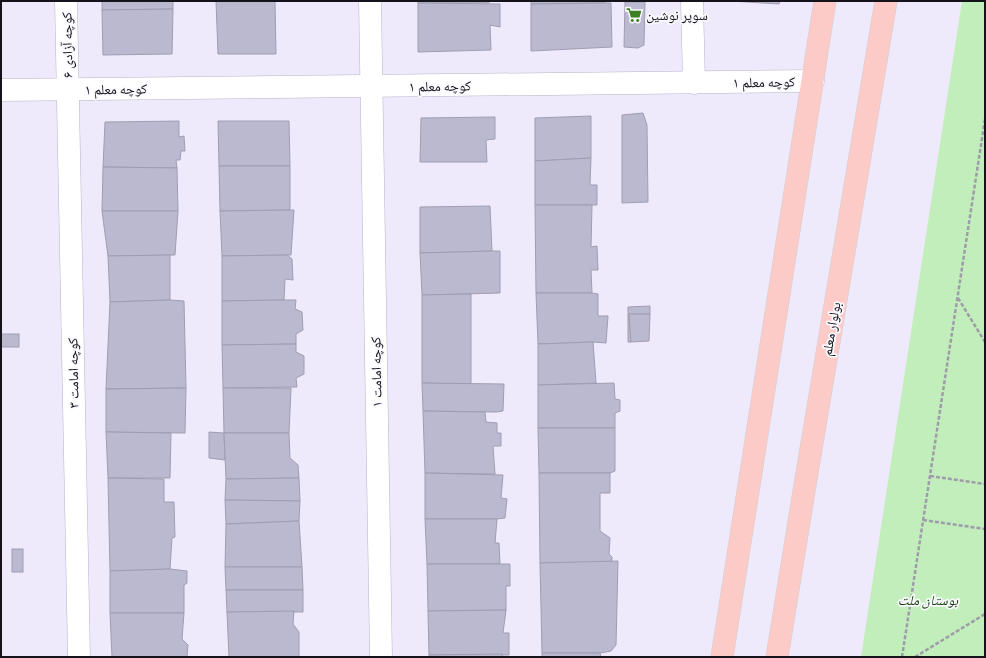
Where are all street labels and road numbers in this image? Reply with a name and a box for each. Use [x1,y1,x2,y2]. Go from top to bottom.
street label: کوچه آزادی ۶ [55,12,77,78]
street label: کوچه معلم ۱ [733,70,796,93]
street label: کوچه معلم ۱ [409,74,472,97]
street label: کوچه معلم ۱ [85,77,148,100]
street label: بولوار معلم [815,300,846,358]
street label: کوچه امامت ۱ [364,336,386,407]
street label: کوچه امامت ۳ [61,337,83,408]

